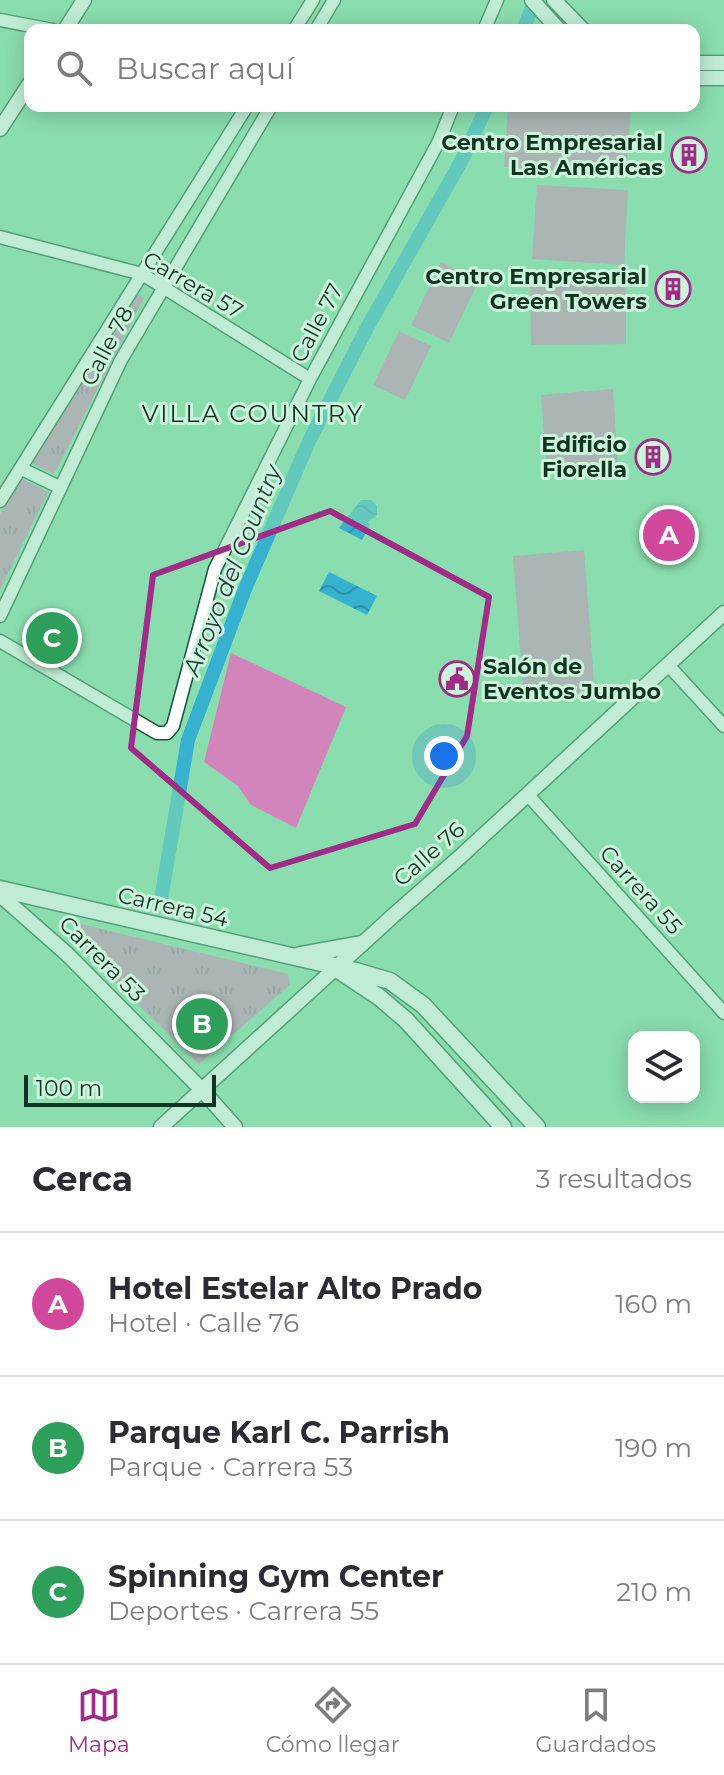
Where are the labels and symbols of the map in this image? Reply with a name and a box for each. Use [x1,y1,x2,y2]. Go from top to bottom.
place label: Centro Empresarial Las Américas [441,129,663,181]
building icon: Centro Empresarial Las Américas [670,136,708,174]
street label: Carrera 57 [138,246,248,324]
place label: Centro Empresarial Green Towers [425,263,647,315]
building icon: Centro Empresarial Green Towers [654,270,692,308]
street label: Calle 77 [285,279,349,367]
street label: Calle 78 [75,302,139,390]
district label: VILLA COUNTRY [142,399,364,428]
place label: Edificio Fiorella [541,431,627,483]
building icon: Edificio Fiorella [634,438,672,476]
water label: Arroyo del Country [176,459,288,681]
pin: A [643,505,695,565]
pin: C [26,608,78,668]
place label: Salón de Eventos Jumbo [483,653,661,705]
public building icon: Salón de Eventos Jumbo [438,660,476,698]
your location [424,736,464,776]
street label: Calle 76 [388,816,470,892]
street label: Carrera 55 [594,840,688,940]
street label: Carrera 54 [115,881,231,933]
street label: Carrera 53 [53,910,151,1008]
pin: B [176,994,228,1054]
scale bar [24,1071,216,1107]

